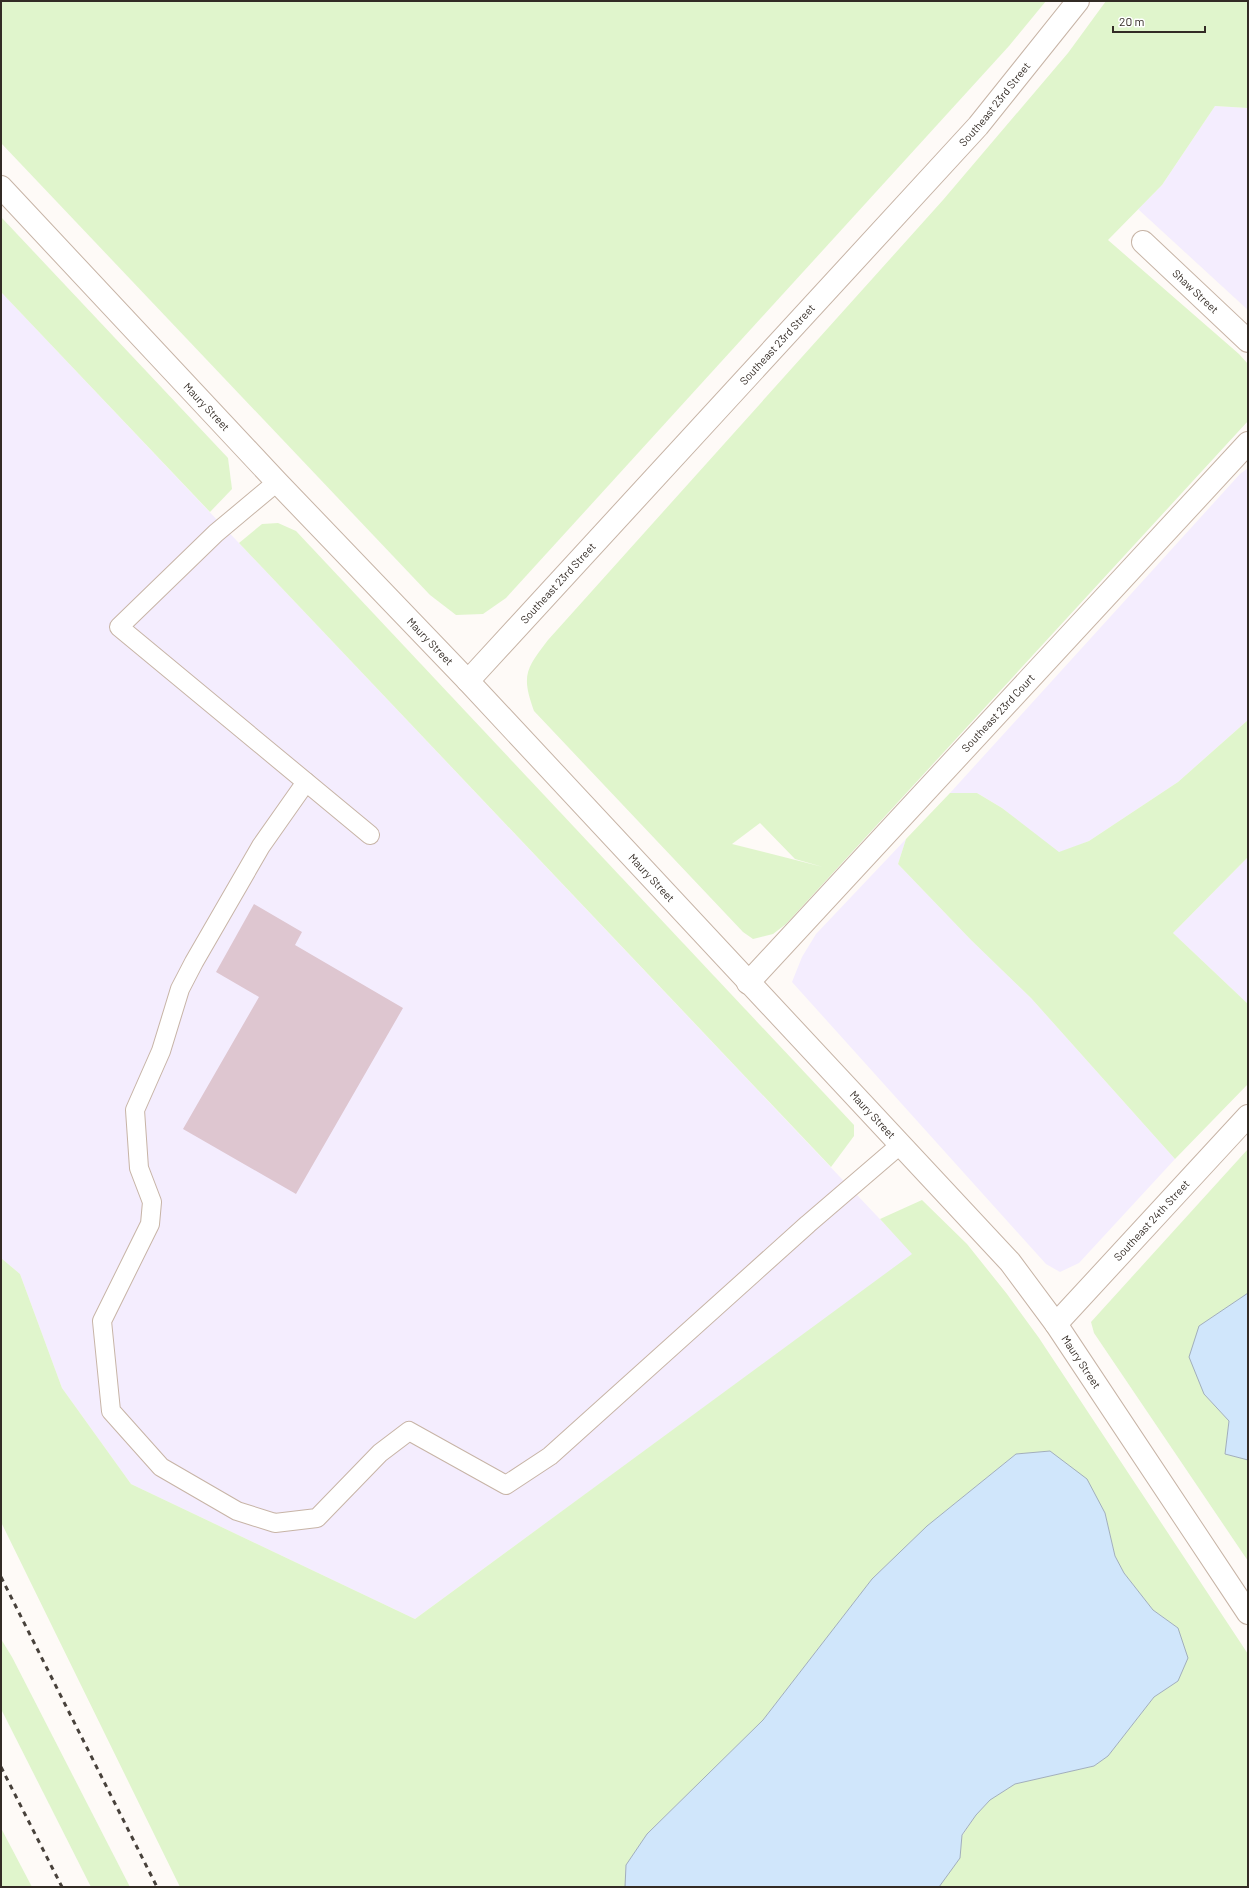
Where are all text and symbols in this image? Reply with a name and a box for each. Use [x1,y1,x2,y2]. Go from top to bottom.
scale bar [1113,8,1205,34]
text: 20 m [1119,14,1145,28]
street label: Southeast 23rd Street [956,59,1032,149]
street label: Shaw Street [1170,266,1221,316]
street label: Southeast 23rd Street [737,301,817,387]
street label: Maury Street [181,380,233,433]
street label: Southeast 23rd Street [517,540,598,626]
street label: Maury Street [405,615,456,668]
street label: Southeast 23rd Court [958,671,1037,754]
street label: Maury Street [626,851,678,904]
street label: Maury Street [847,1088,899,1141]
street label: Southeast 24th Street [1111,1177,1192,1263]
street label: Maury Street [1059,1333,1104,1391]

